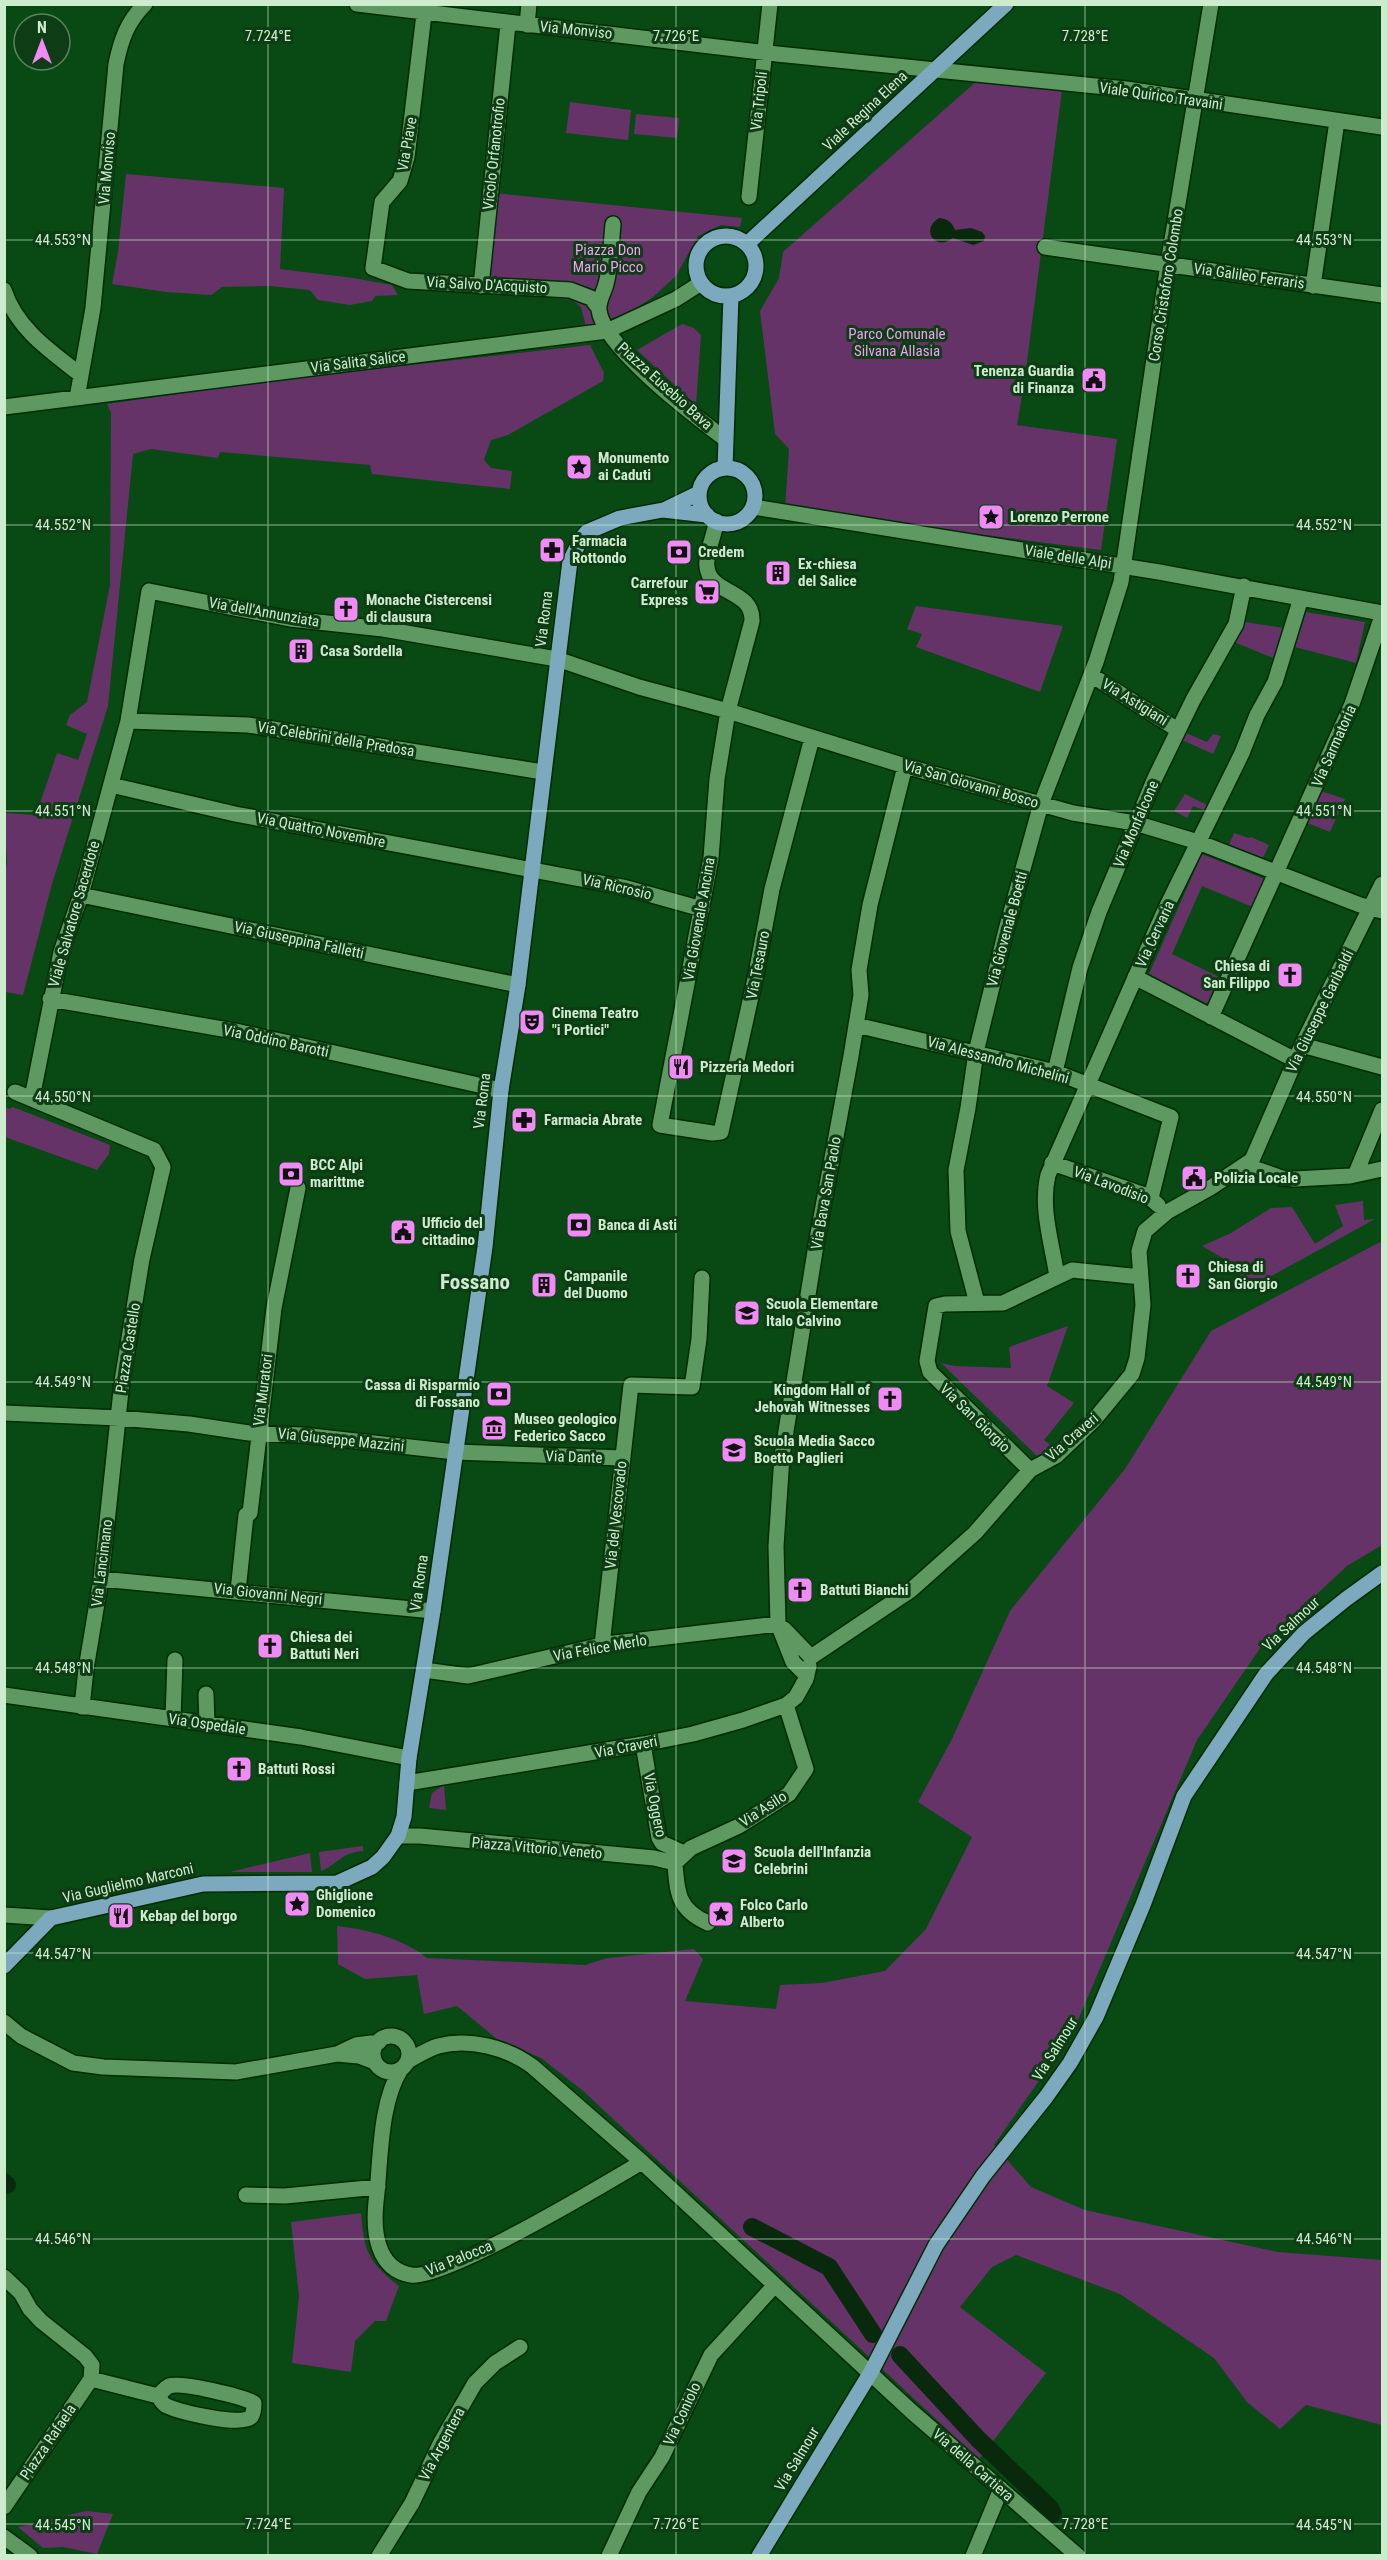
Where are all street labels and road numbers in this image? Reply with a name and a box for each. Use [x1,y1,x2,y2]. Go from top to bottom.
street label: Via Monviso [539,17,613,43]
street label: Viale Regina Elena [819,67,911,155]
street label: Via Tripoli [747,71,771,131]
street label: Viale Quirico Travaini [1098,78,1224,114]
street label: Vicolo Orfanotrofio [479,97,509,211]
street label: Via Piave [393,116,421,172]
street label: Via Monviso [95,131,119,205]
street label: Corso Cristoforo Colombo [1145,207,1187,363]
street label: Via Galileo Ferraris [1192,259,1306,293]
street label: Via Salvo D'Acquisto [426,273,548,297]
street label: Piazza Eusebio Bava [614,339,716,433]
street label: Via Salita Salice [310,347,406,377]
street label: Viale delle Alpi [1023,541,1113,573]
street label: Via Roma [532,590,556,648]
street label: Via dell'Annunziata [207,593,321,631]
street label: Via Astigiani [1099,675,1171,729]
street label: Via Sarmatoria [1308,702,1360,790]
street label: Via Celebrini della Predosa [256,718,416,760]
street label: Via San Giovanni Bosco [901,756,1041,812]
street label: Via Monfalcone [1110,778,1162,870]
street label: Via Quattro Novembre [255,809,387,851]
street label: Viale Salvatore Sacerdote [44,839,104,989]
street label: Via Giovenale Ancina [679,856,719,982]
street label: Via Giovenale Boetti [983,869,1031,989]
street label: Via Ricrosio [581,870,653,904]
street label: Via Cervaria [1132,898,1178,970]
street label: Via Giuseppina Falletti [232,917,366,963]
street label: Via Tesauro [743,929,773,1001]
street label: Via Giuseppe Garibaldi [1283,947,1357,1075]
street label: Via Oddino Barotti [221,1021,331,1061]
street label: Via Alessandro Michelini [925,1032,1071,1088]
street label: Via Roma [470,1072,494,1130]
street label: Via Bava San Paolo [807,1135,845,1251]
street label: Via Lavodisio [1071,1162,1151,1208]
street label: Piazza Castello [112,1302,144,1394]
street label: Via Muratori [250,1353,276,1427]
street label: Via San Giorgio [936,1380,1014,1456]
street label: Via Craveri [1042,1409,1102,1465]
street label: Via Giuseppe Mazzini [277,1424,405,1456]
street label: Via Dante [545,1447,603,1467]
street label: Via del Vescovado [601,1460,631,1570]
street label: Via Lancimano [88,1518,116,1608]
street label: Via Roma [406,1554,432,1612]
street label: Via Giovanni Negri [213,1579,323,1609]
street label: Via Salmour [1259,1593,1324,1655]
street label: Via Felice Merlo [552,1631,648,1665]
street label: Via Ospedale [167,1710,247,1738]
street label: Via Craveri [593,1732,659,1762]
street label: Via Oggero [640,1771,670,1839]
street label: Via Asilo [736,1787,790,1831]
street label: Piazza Vittorio Veneto [471,1833,603,1863]
street label: Via Guglielmo Marconi [61,1859,195,1907]
street label: Via Salmour [1028,2014,1082,2084]
street label: Via Palocca [423,2237,495,2279]
street label: Via Coniolo [660,2380,704,2448]
street label: Piazza Rafaela [16,2401,80,2483]
street label: Via Argentera [415,2404,469,2484]
street label: Via Salmour [771,2423,823,2494]
street label: Via della Cartiera [929,2425,1017,2505]

